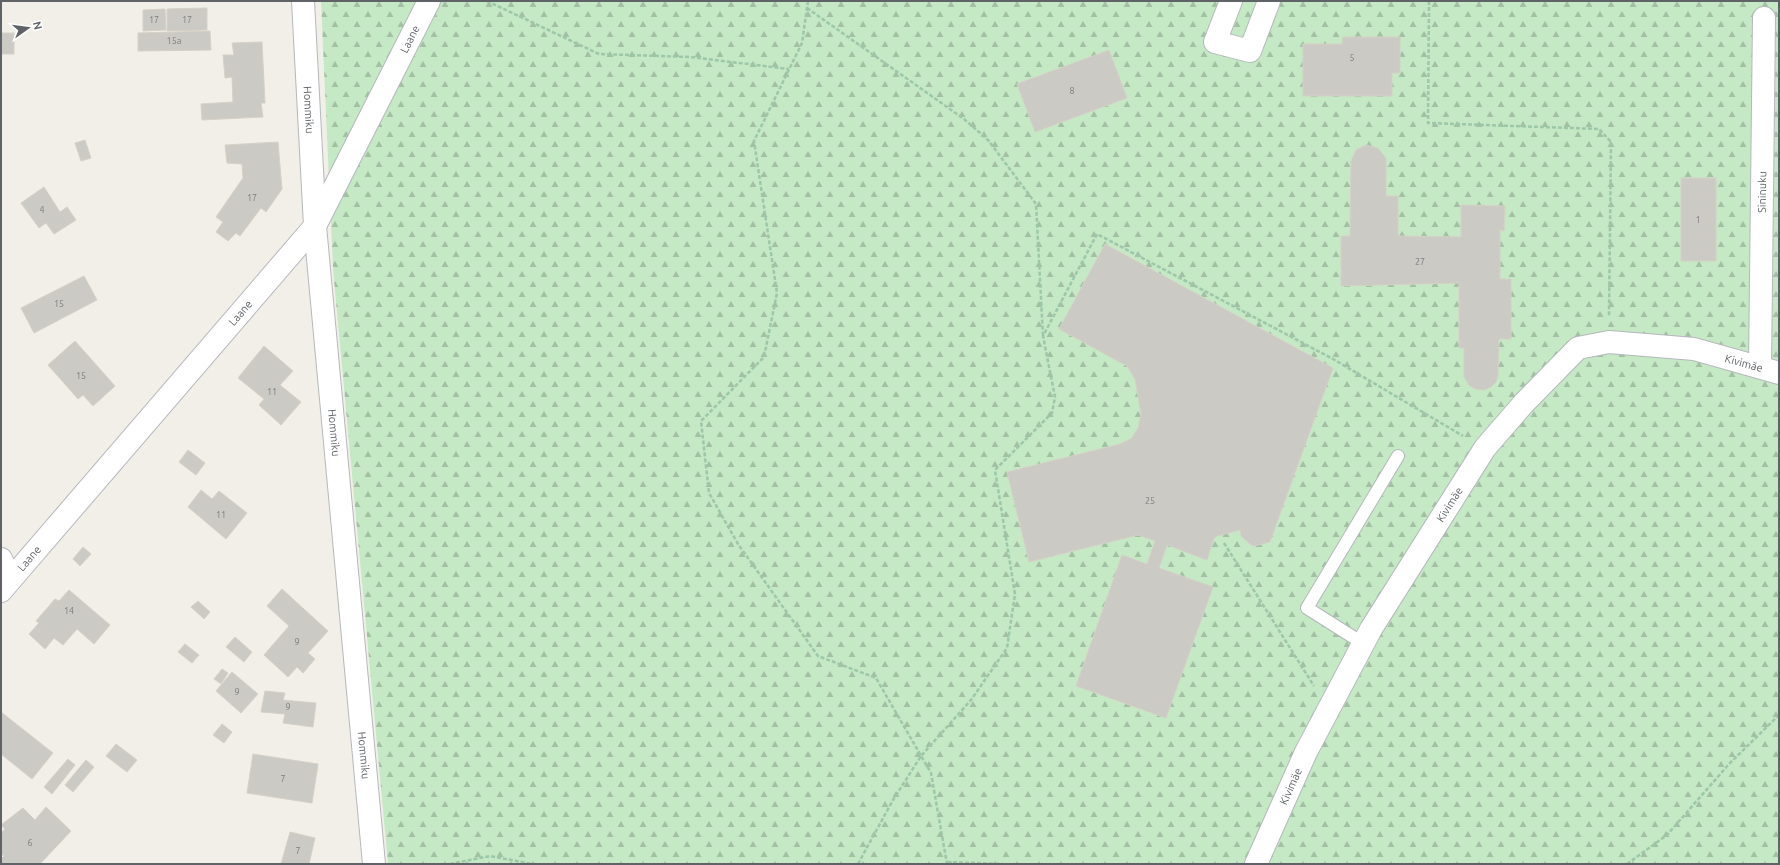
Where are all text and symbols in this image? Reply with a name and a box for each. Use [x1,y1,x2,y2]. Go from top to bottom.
north arrow [8,8,48,48]
house number: 17 [149,15,159,25]
house number: 17 [182,15,192,25]
text: N [31,20,45,31]
street label: Laane [398,23,422,55]
house number: 15a [167,36,181,46]
house number: 5 [1349,53,1355,63]
street label: Hommiku [302,86,316,134]
house number: 8 [1069,86,1075,96]
street label: Sininuku [1756,171,1768,213]
house number: 17 [247,193,257,203]
house number: 4 [39,205,45,215]
house number: 1 [1695,215,1701,225]
house number: 27 [1415,257,1425,267]
street label: Laane [226,298,254,328]
house number: 15 [54,299,64,309]
street label: Kivimäe [1724,352,1764,374]
house number: 15 [76,371,86,381]
house number: 11 [267,387,277,397]
street label: Hommiku [326,409,342,457]
street label: Kivimäe [1434,485,1465,524]
house number: 25 [1145,496,1155,506]
house number: 11 [216,510,226,520]
street label: Laane [15,543,43,573]
house number: 14 [64,606,74,616]
house number: 9 [294,637,300,647]
house number: 9 [234,687,240,697]
house number: 9 [285,702,291,712]
street label: Hommiku [356,731,372,780]
street label: Kivimäe [1277,766,1304,807]
house number: 7 [280,774,286,784]
house number: 6 [27,838,33,848]
house number: 7 [295,846,301,856]

